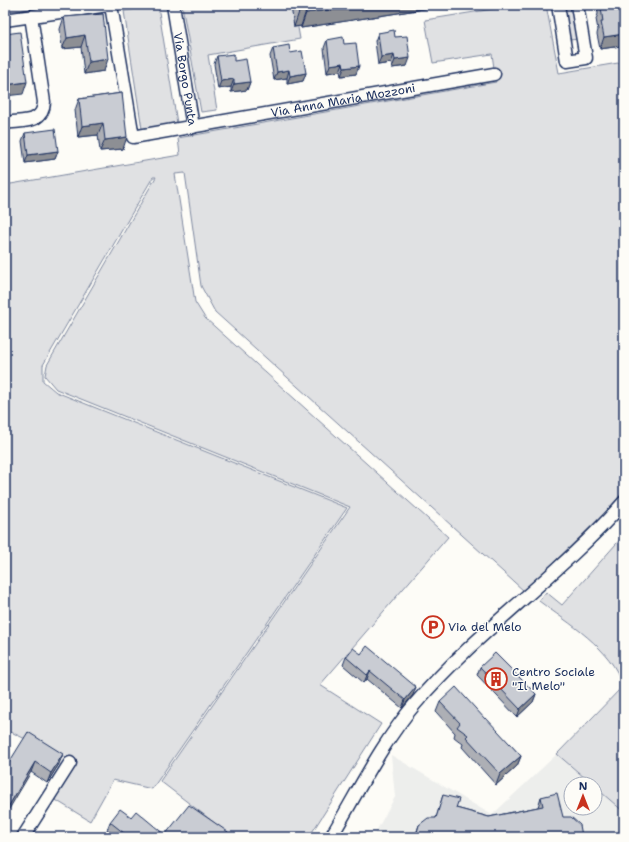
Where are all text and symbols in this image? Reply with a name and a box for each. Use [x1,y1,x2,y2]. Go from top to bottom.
street label: Via Borgo Punta [170,31,201,127]
street label: Via Anna Maria Mozzoni [269,80,417,121]
parking icon: Via del Melo [420,614,446,640]
place label: Via del Melo [448,619,522,635]
place label: Centro Sociale "Il Melo" [512,664,595,694]
building icon: Centro Sociale "Il Melo" [483,666,509,692]
north arrow [563,776,603,816]
text: N [579,779,588,794]

